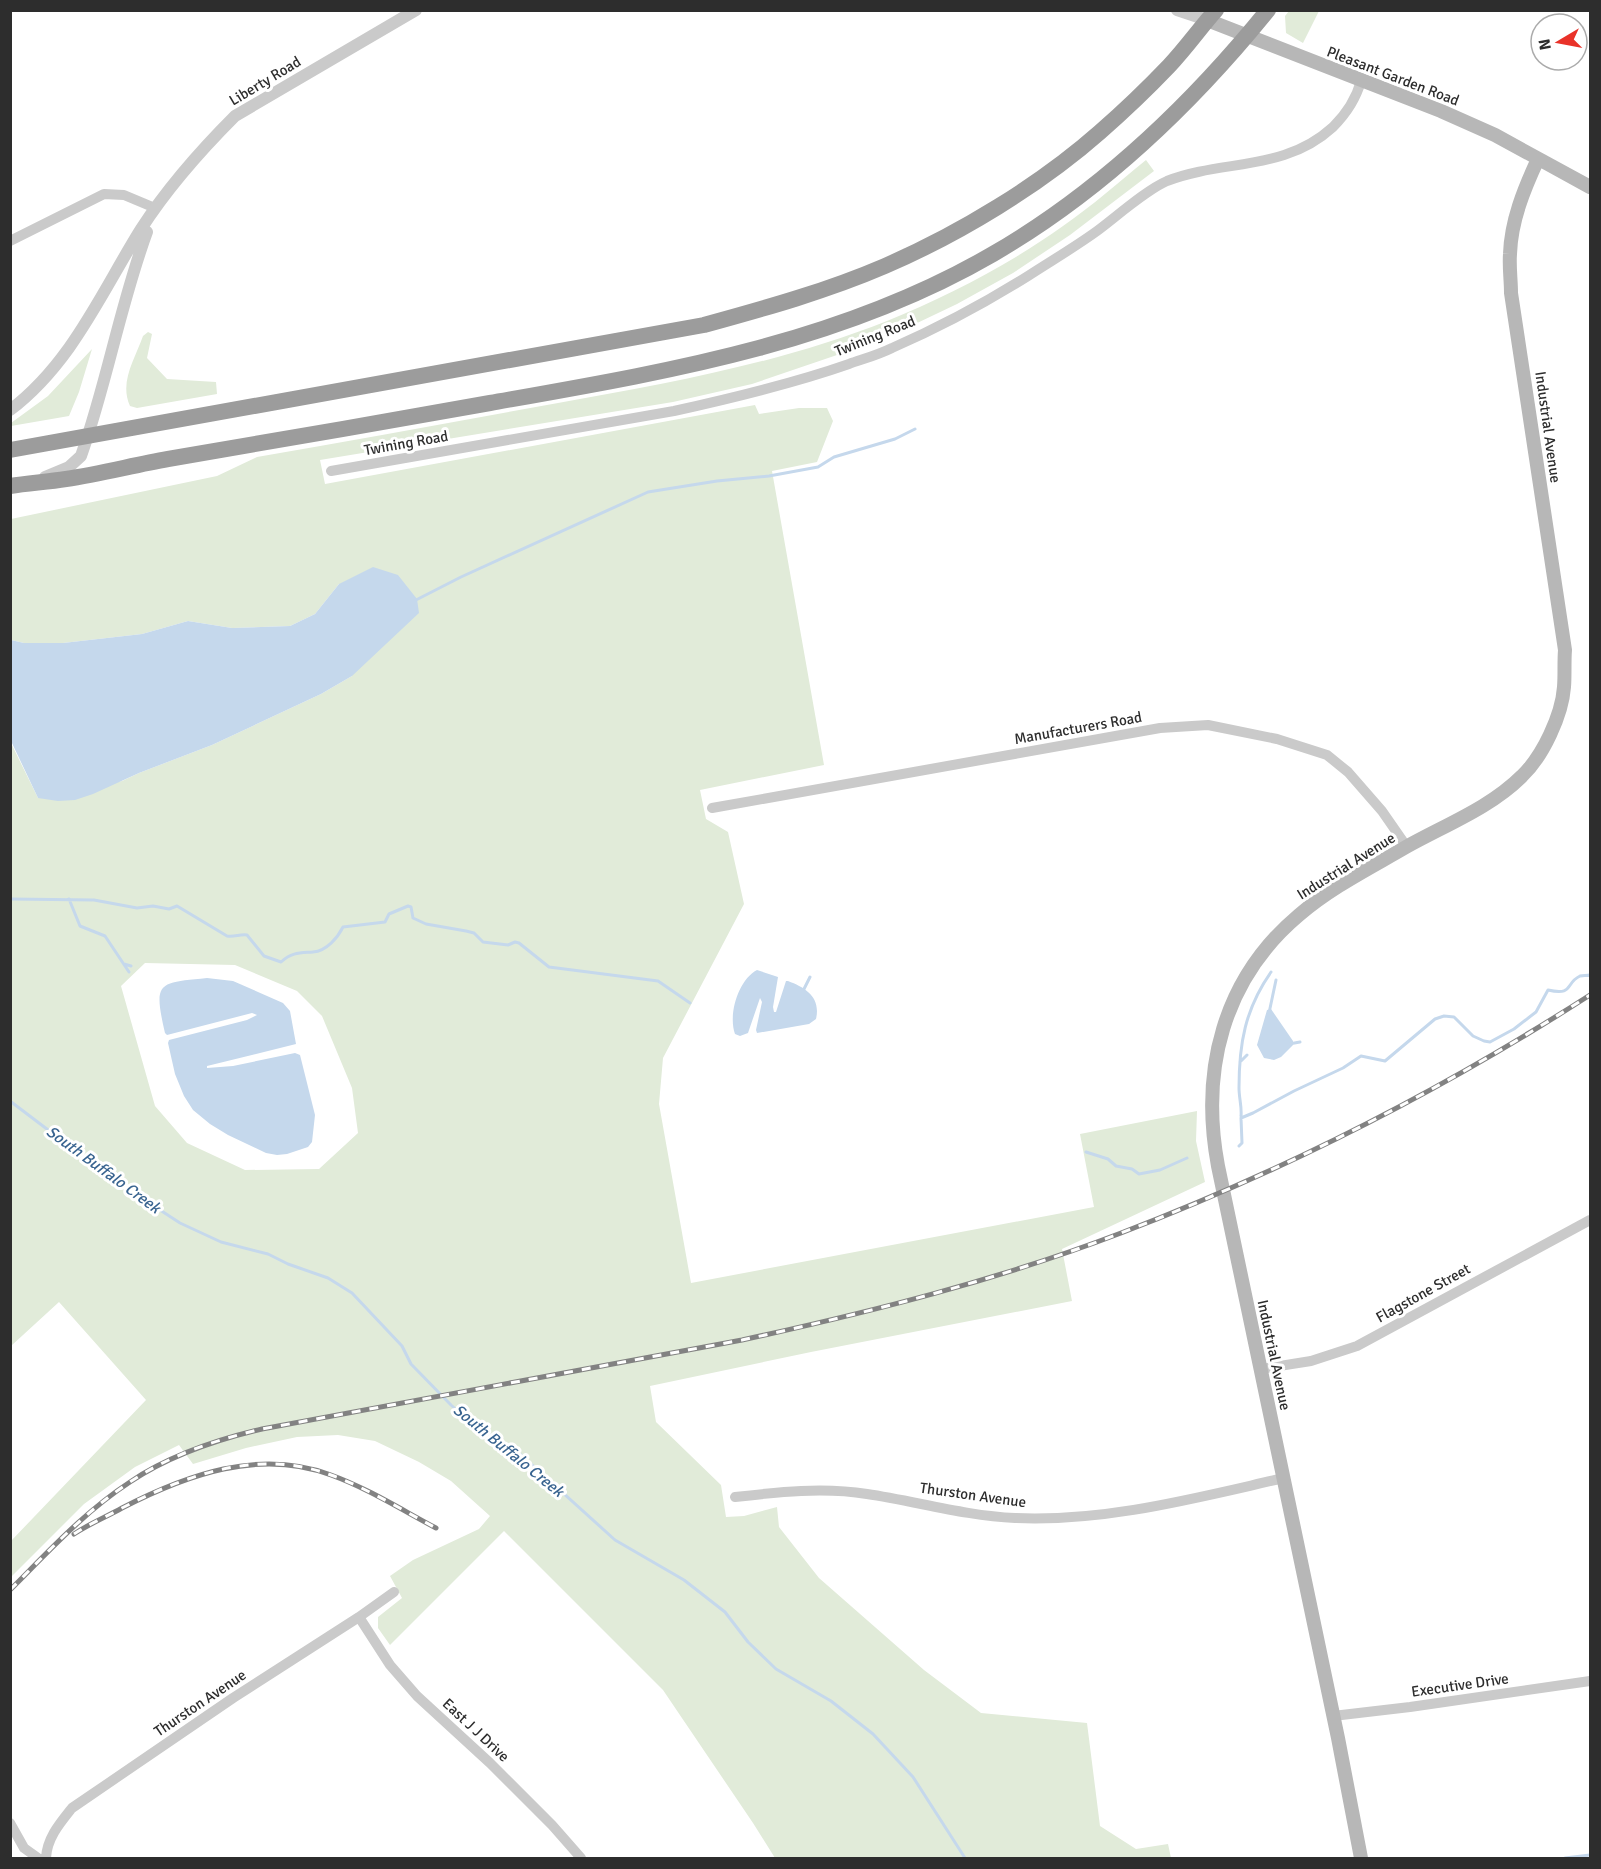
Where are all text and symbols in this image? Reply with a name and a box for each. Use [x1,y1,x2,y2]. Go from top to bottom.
north arrow [1529,12,1589,72]
text: N [1534,37,1556,52]
street label: Pleasant Garden Road [1324,42,1462,110]
street label: Liberty Road [226,53,304,109]
street label: Twining Road [832,312,918,360]
street label: Industrial Avenue [1531,370,1565,484]
street label: Twining Road [362,427,450,459]
street label: Manufacturers Road [1013,708,1143,748]
street label: Industrial Avenue [1293,829,1399,903]
water label: South Buffalo Creek [42,1122,166,1219]
street label: Flagstone Street [1373,1260,1473,1326]
street label: Industrial Avenue [1253,1298,1295,1412]
water label: South Buffalo Creek [449,1400,569,1503]
street label: Thurston Avenue [919,1479,1027,1511]
street label: Thurston Avenue [151,1666,249,1740]
street label: Executive Drive [1410,1669,1510,1701]
street label: East J J Drive [439,1695,513,1765]

